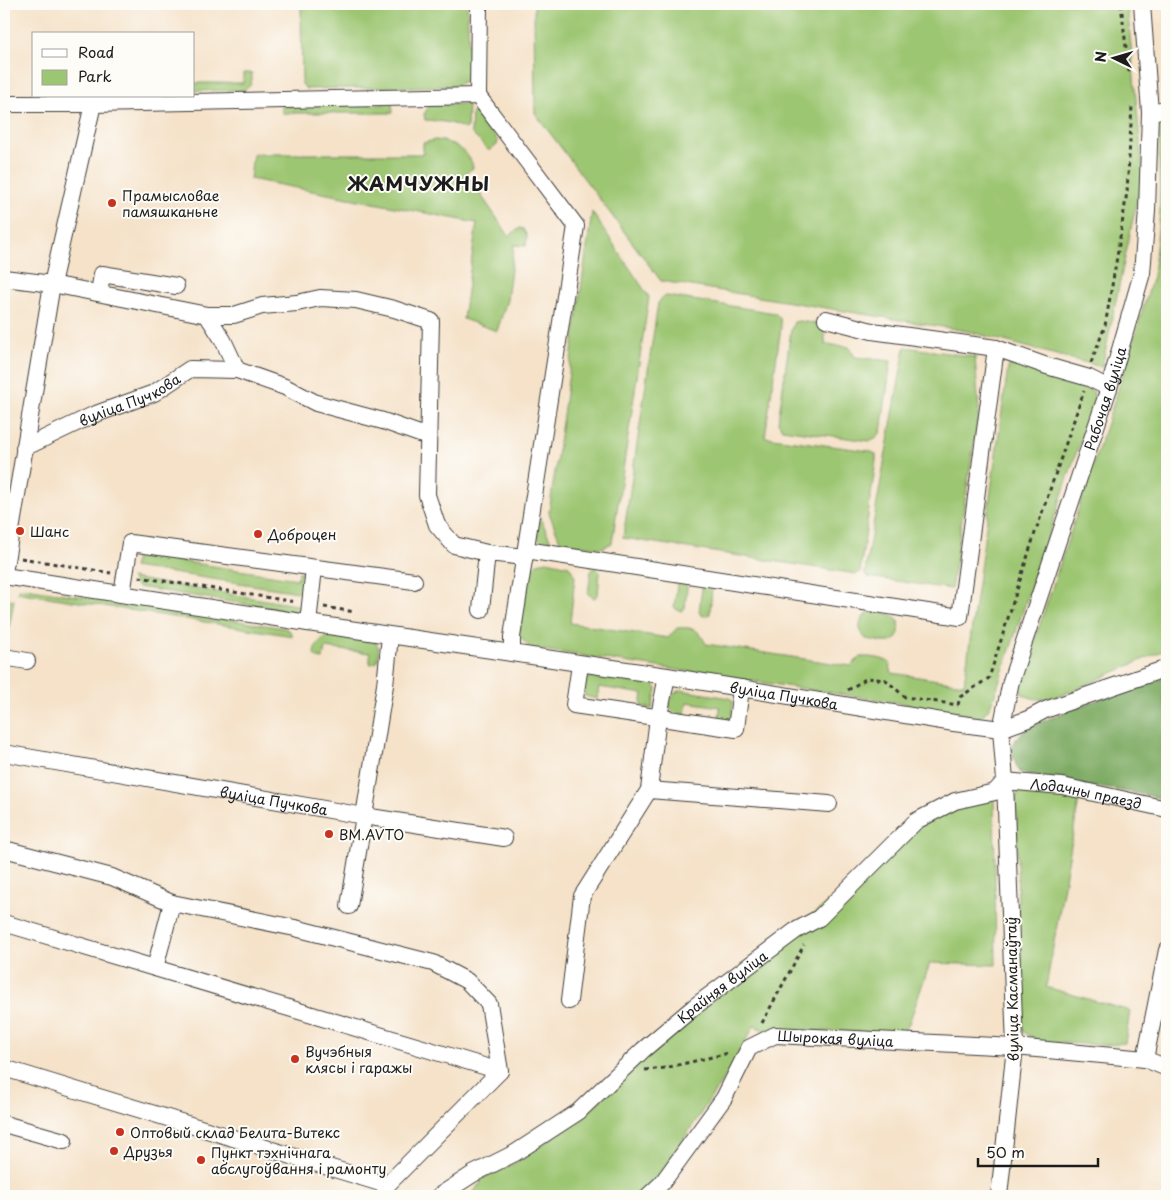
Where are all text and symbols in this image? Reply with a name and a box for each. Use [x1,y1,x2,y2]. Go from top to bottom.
legend [32,32,195,98]
north arrow [1088,32,1138,82]
text: Road [78,40,114,63]
text: N [1090,50,1111,63]
text: Park [78,64,112,87]
district label: ЖАМЧУЖНЫ [347,169,490,197]
place label: Прамысловае памяшканьне [122,185,220,222]
marker: Прамысловае памяшканьне [106,197,118,209]
street label: Рабочая вуліца [1078,344,1131,453]
street label: вуліца Пучкова [75,368,184,431]
place label: Шанс [30,521,69,542]
place label: Доброцен [267,524,336,545]
marker: Шанс [14,525,26,537]
marker: Доброцен [252,528,264,540]
street label: вуліца Пучкова [728,676,840,714]
street label: Лодачны праезд [1029,773,1144,814]
street label: вуліца Пучкова [218,780,330,820]
place label: BM.AVTO [339,824,404,845]
marker: BM.AVTO [323,828,335,840]
street label: вуліца Касманаўтаў [1000,917,1024,1061]
street label: Крайняя вуліца [672,945,772,1028]
street label: Шырокая вуліца [777,1025,895,1051]
place label: Вучэбныя клясы і гаражы [305,1041,412,1078]
marker: Вучэбныя клясы і гаражы [289,1053,301,1065]
place label: Оптовый склад Белита-Витекс [130,1122,340,1143]
marker: Оптовый склад Белита-Витекс [114,1126,126,1138]
scale bar [978,1135,1098,1167]
text: 50 m [986,1140,1025,1163]
place label: Друзья [123,1141,173,1162]
place label: Пункт тэхнічнага абслугоўвання і рамонту [211,1142,386,1179]
marker: Друзья [108,1145,120,1157]
marker: Пункт тэхнічнага абслугоўвання і рамонту [195,1154,207,1166]

